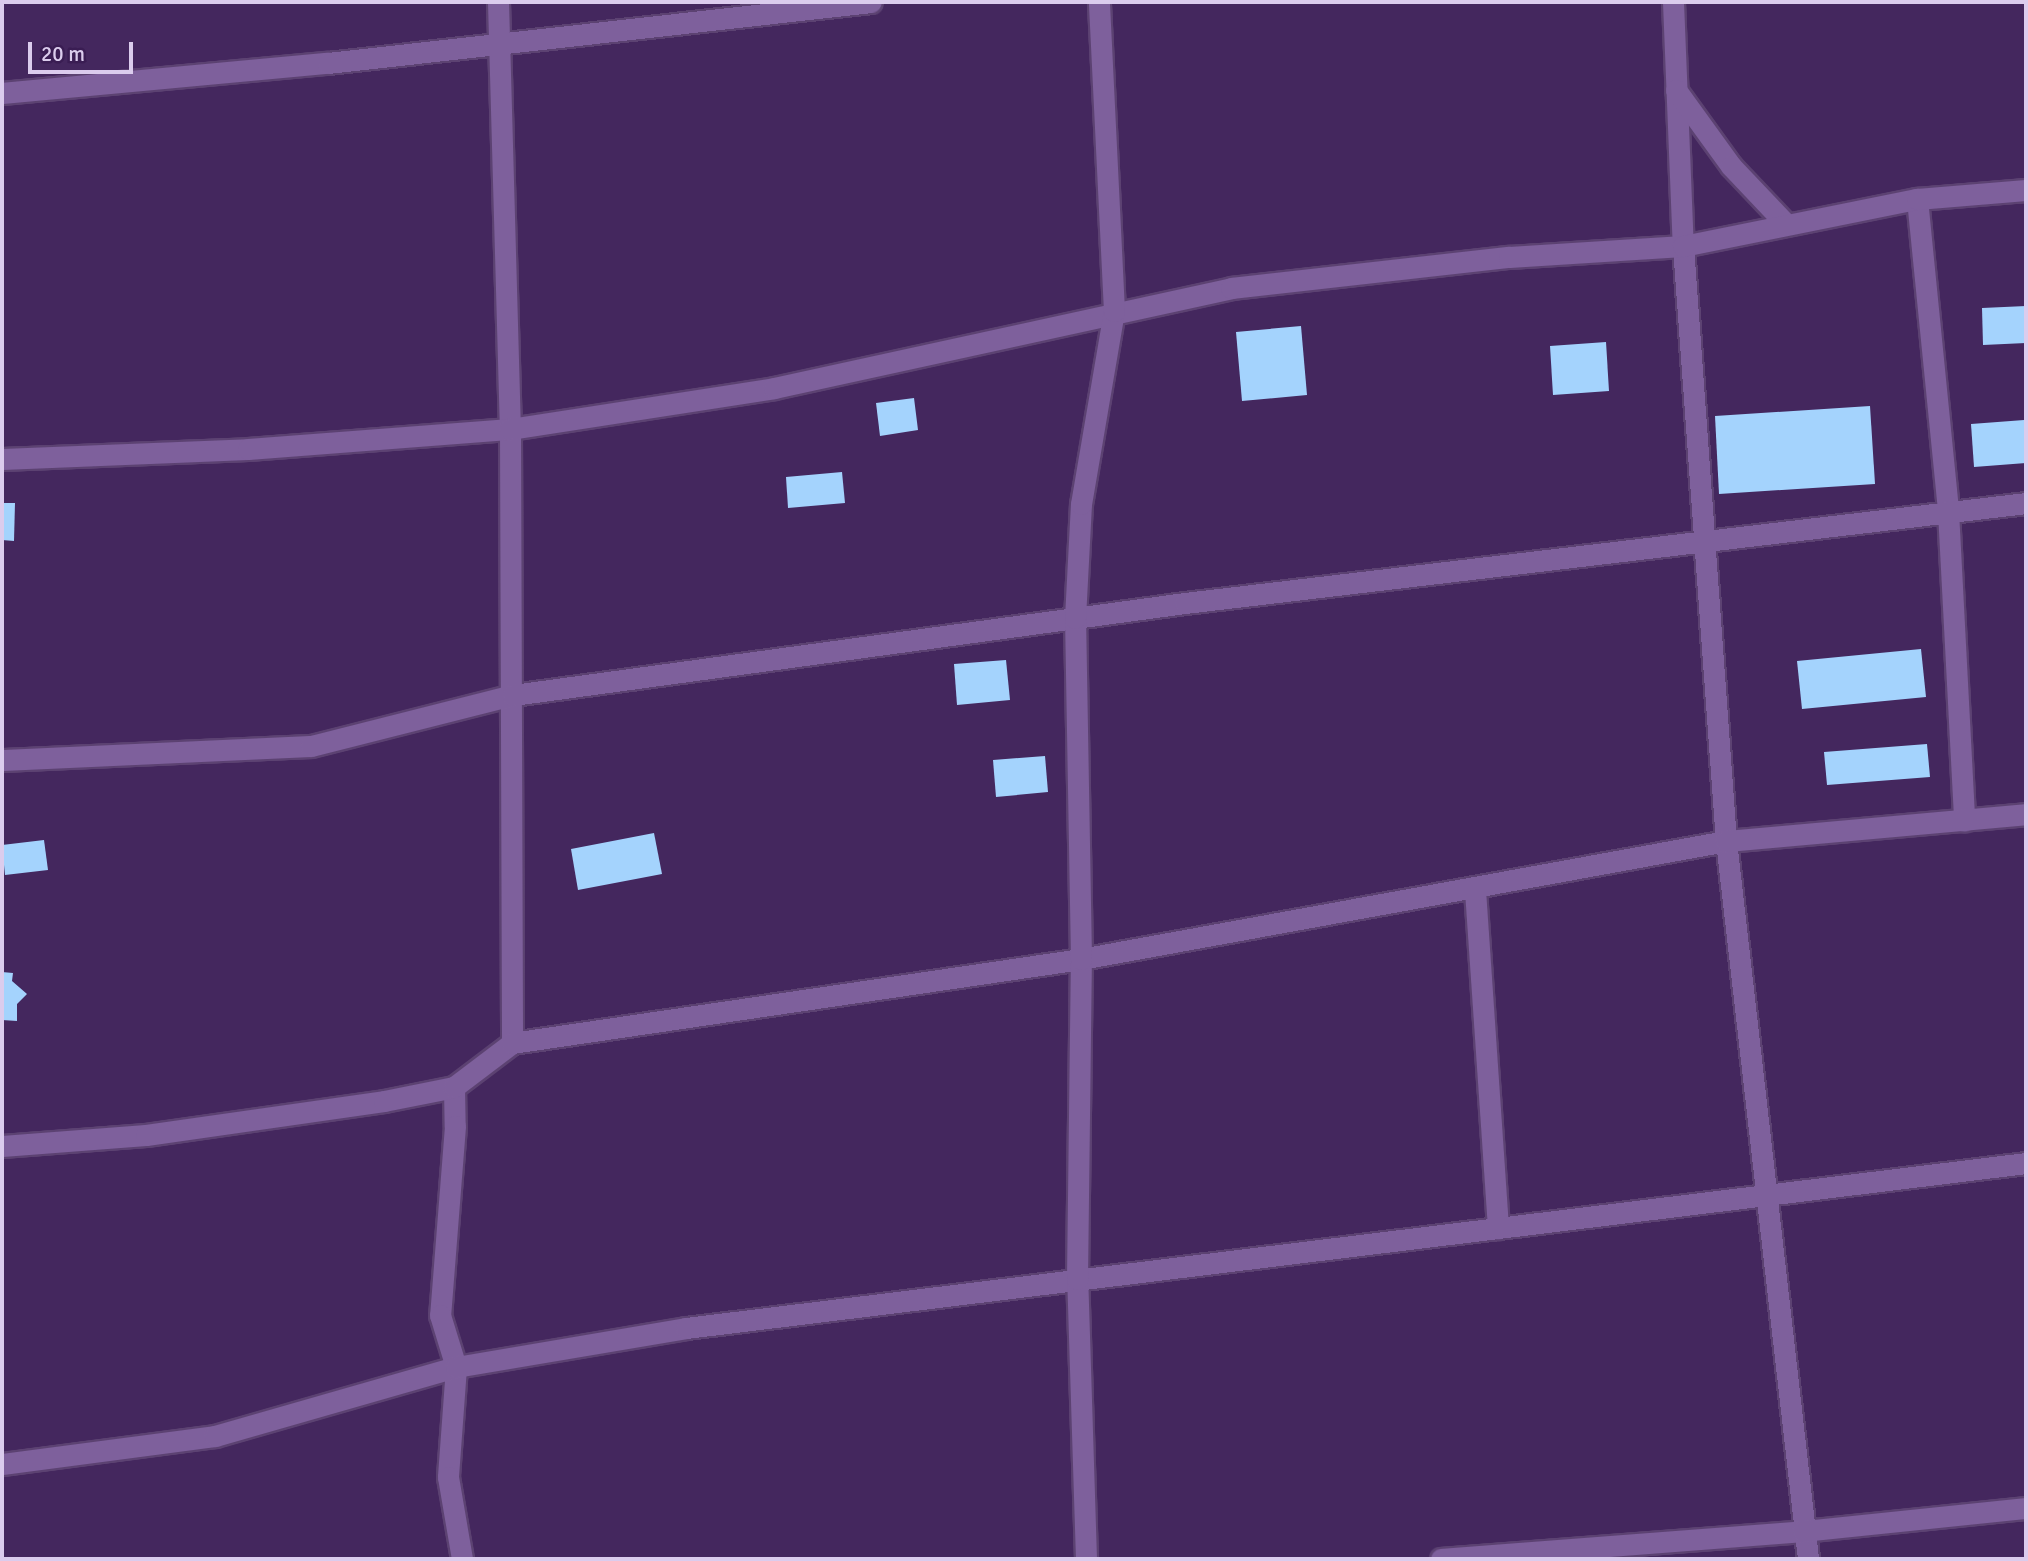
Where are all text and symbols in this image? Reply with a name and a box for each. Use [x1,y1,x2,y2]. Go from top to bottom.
scale bar [32,28,136,72]
text: 20 m [41,41,85,67]

